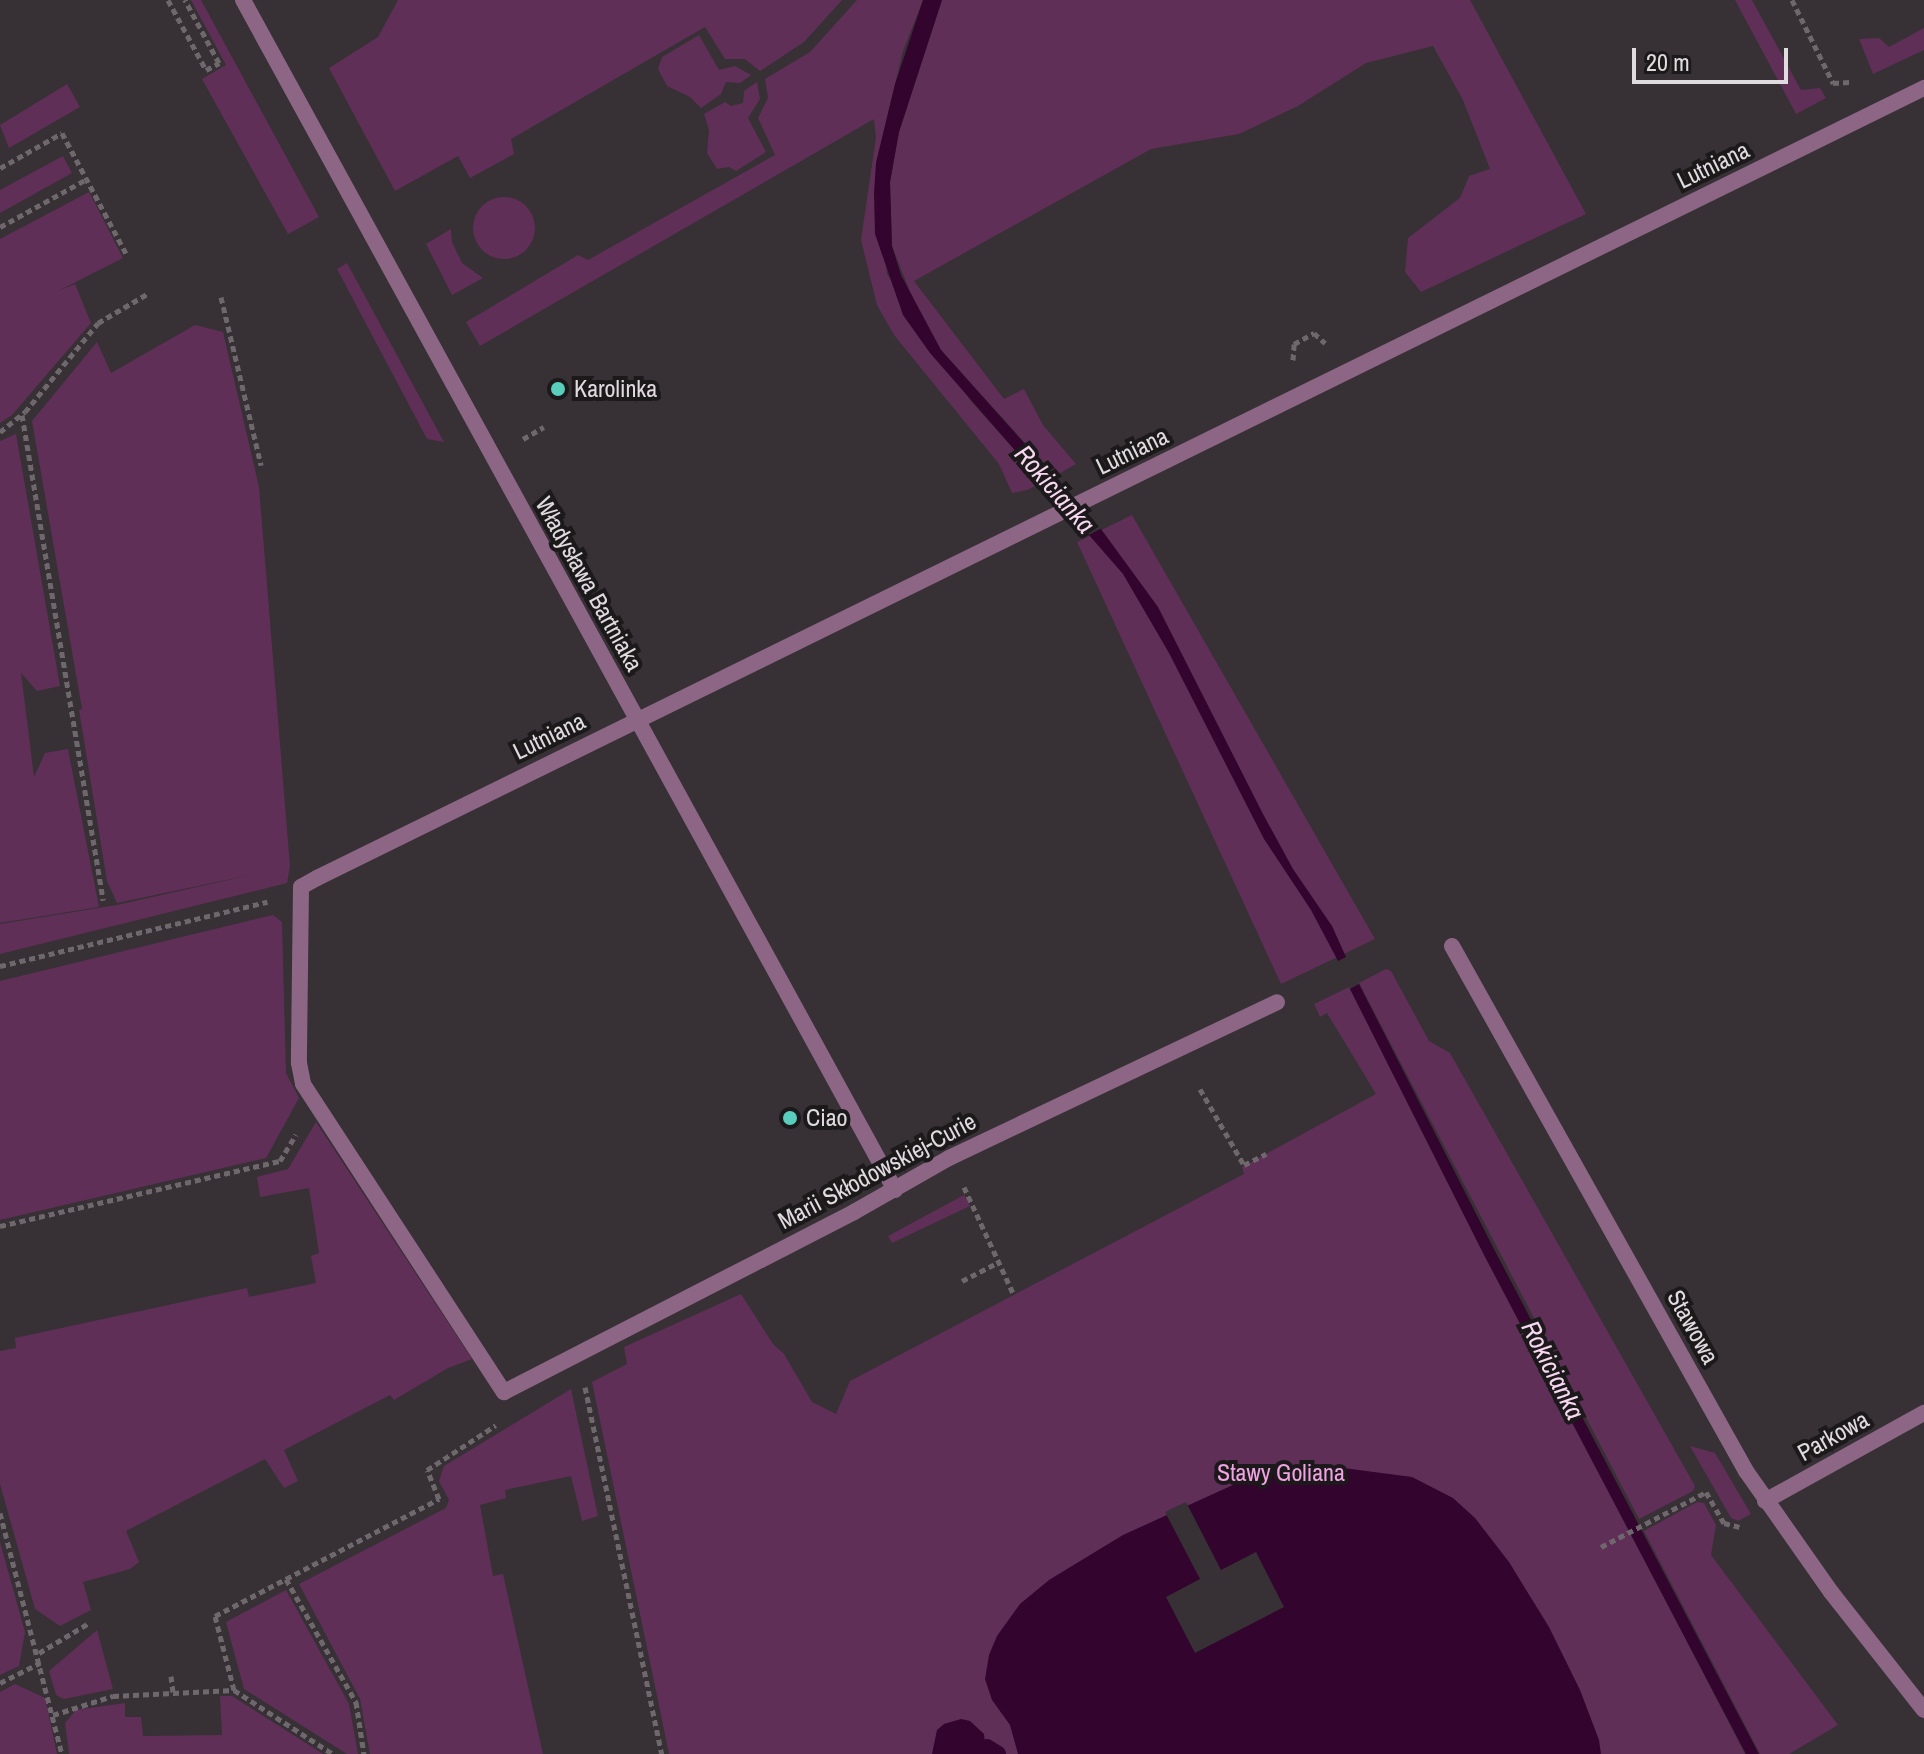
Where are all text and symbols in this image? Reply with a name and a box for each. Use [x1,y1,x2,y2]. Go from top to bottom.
scale bar [1636,32,1792,82]
text: 20 m [1646,46,1690,78]
street label: Lutniana [1672,135,1754,195]
place label: Karolinka [574,375,657,403]
marker: Karolinka [549,380,567,398]
street label: Lutniana [1091,421,1173,481]
water label: Rokicianka [1008,439,1102,539]
street label: Władysława Bartniaka [529,492,649,676]
street label: Lutniana [508,706,590,766]
place label: Ciao [806,1104,848,1132]
street label: Marii Skłodowskiej-Curie [773,1107,981,1235]
marker: Ciao [781,1109,799,1127]
street label: Stawowa [1661,1285,1725,1369]
water label: Rokicianka [1515,1315,1591,1425]
street label: Parkowa [1793,1405,1873,1467]
park label: Stawy Goliana [1217,1459,1345,1487]

